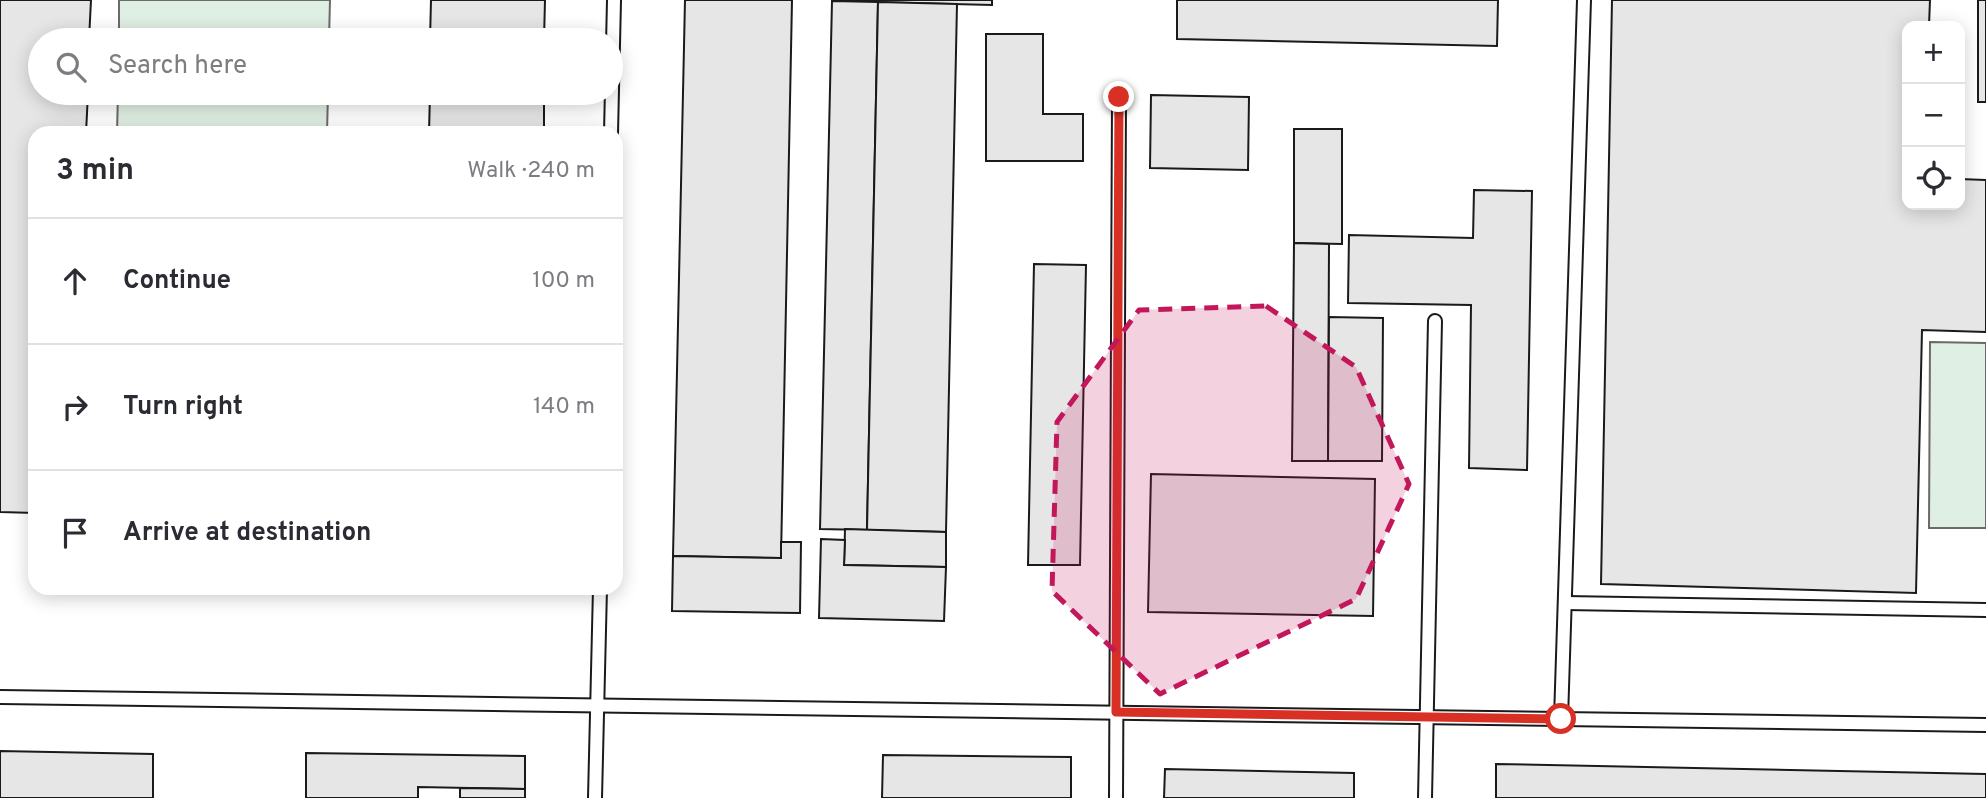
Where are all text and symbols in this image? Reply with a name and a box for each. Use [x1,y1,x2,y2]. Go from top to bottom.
map controls [1902,21,1965,210]
button: + [1902,21,1965,84]
search box [28,28,623,105]
icon: search [52,48,90,86]
text: Search here [108,50,247,83]
route end [1103,81,1134,112]
button: − [1902,84,1965,147]
button: locate [1902,147,1965,210]
text: 3 min [56,153,134,190]
text: Walk · 240 m [467,157,595,186]
icon: ahead [56,262,94,300]
text: Continue [123,265,231,298]
text: 100 m [532,267,595,296]
icon: right [56,388,94,426]
text: Turn right [123,391,243,424]
text: 140 m [533,393,595,422]
icon: arrive [56,514,94,552]
text: Arrive at destination [123,517,371,550]
route start [1545,703,1576,734]

